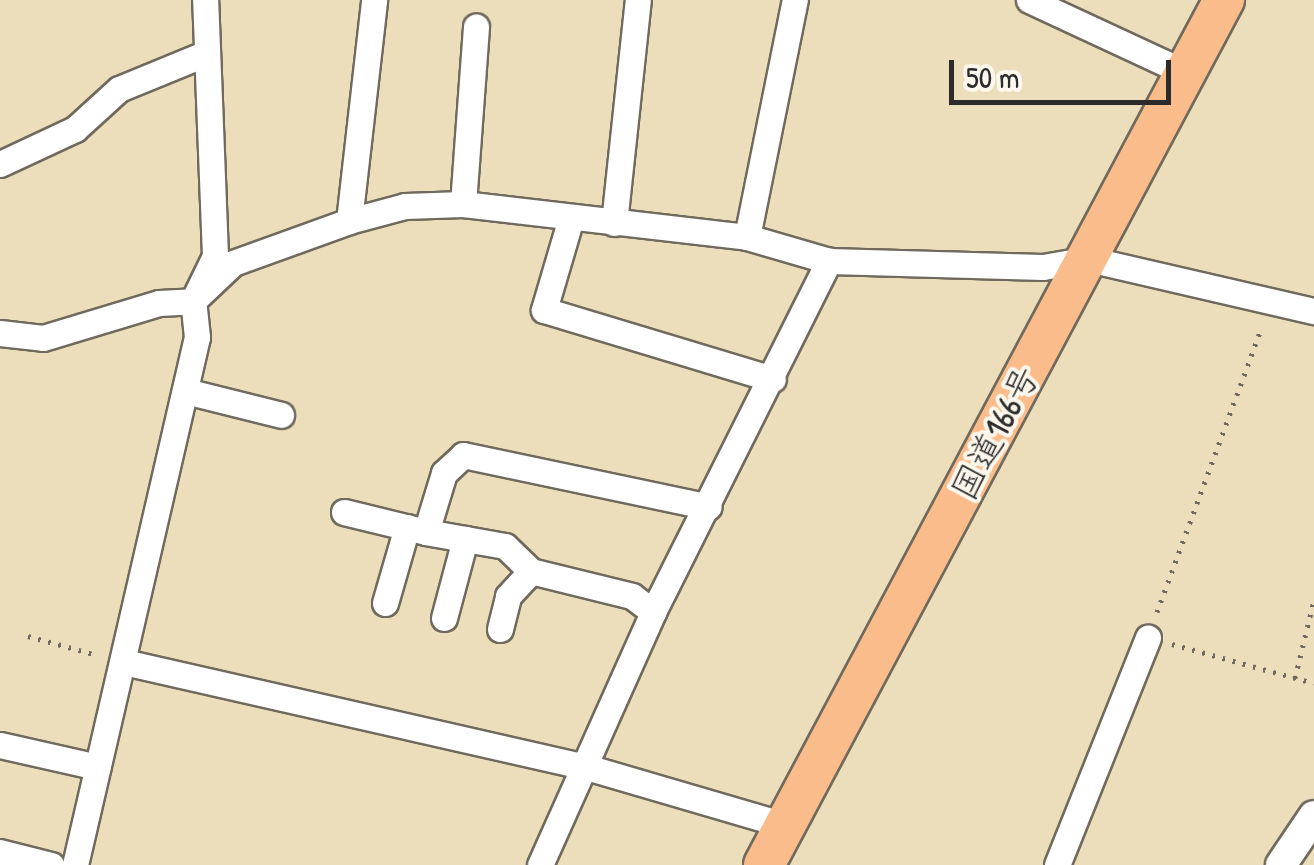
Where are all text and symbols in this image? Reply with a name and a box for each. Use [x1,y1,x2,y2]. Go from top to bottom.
scale bar [954,40,1176,102]
text: 50 m [966,57,1019,97]
street label: 国道166号 [942,359,1048,507]

